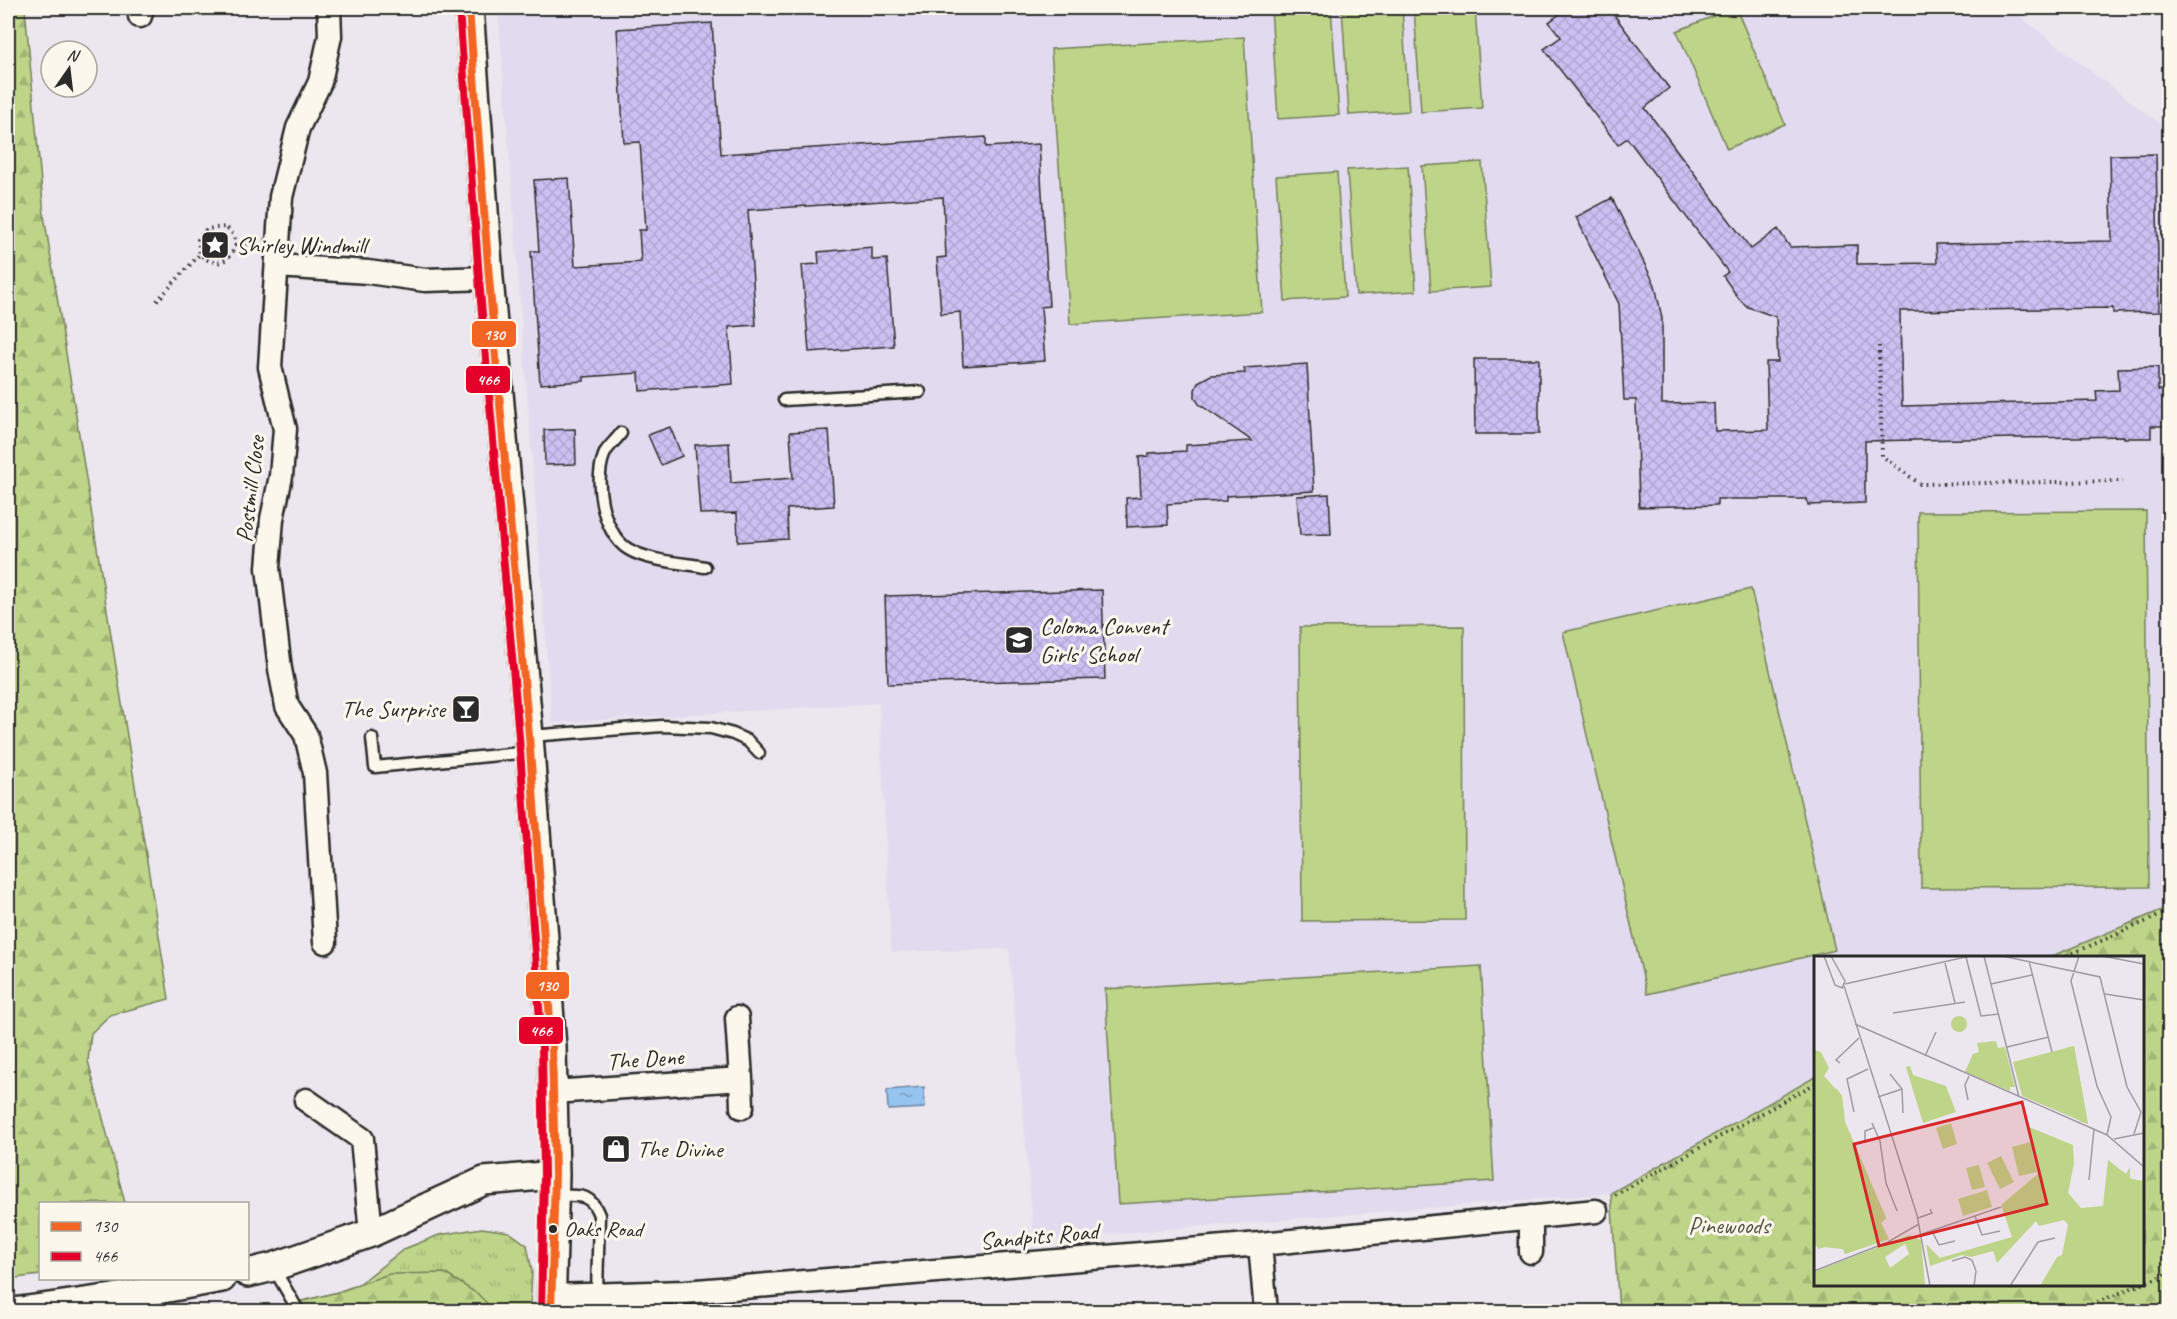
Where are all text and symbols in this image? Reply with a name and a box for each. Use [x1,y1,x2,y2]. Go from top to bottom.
north arrow [39,39,99,99]
text: N [65,45,83,67]
place icon: Shirley Windmill [199,229,231,261]
place label: Shirley Windmill [236,230,370,260]
line badge: 130 [471,320,517,348]
text: 130 [483,325,507,345]
line badge: 466 [465,365,511,394]
text: 466 [477,370,501,390]
street label: Postmill Close [229,432,272,544]
place label: Coloma Convent Girls' School [1040,611,1171,669]
school or university icon: Coloma Convent Girls' School [1003,624,1035,656]
bar icon: The Surprise [450,693,482,725]
place label: The Surprise [341,694,447,724]
inset map [1814,956,2144,1286]
line badge: 130 [525,971,570,1000]
text: 130 [536,976,560,996]
line badge: 466 [518,1016,564,1045]
text: 466 [530,1021,554,1041]
street label: The Dene [606,1041,686,1077]
shop icon: The Divine [600,1133,632,1165]
place label: The Divine [637,1134,725,1164]
legend [39,1202,249,1280]
park label: Pinewoods [1688,1210,1773,1240]
text: 130 [93,1215,119,1237]
place label: Oaks Road [564,1215,646,1243]
street label: Sandpits Road [979,1216,1103,1256]
marker: Oaks Road [547,1223,559,1235]
text: 466 [93,1245,118,1267]

